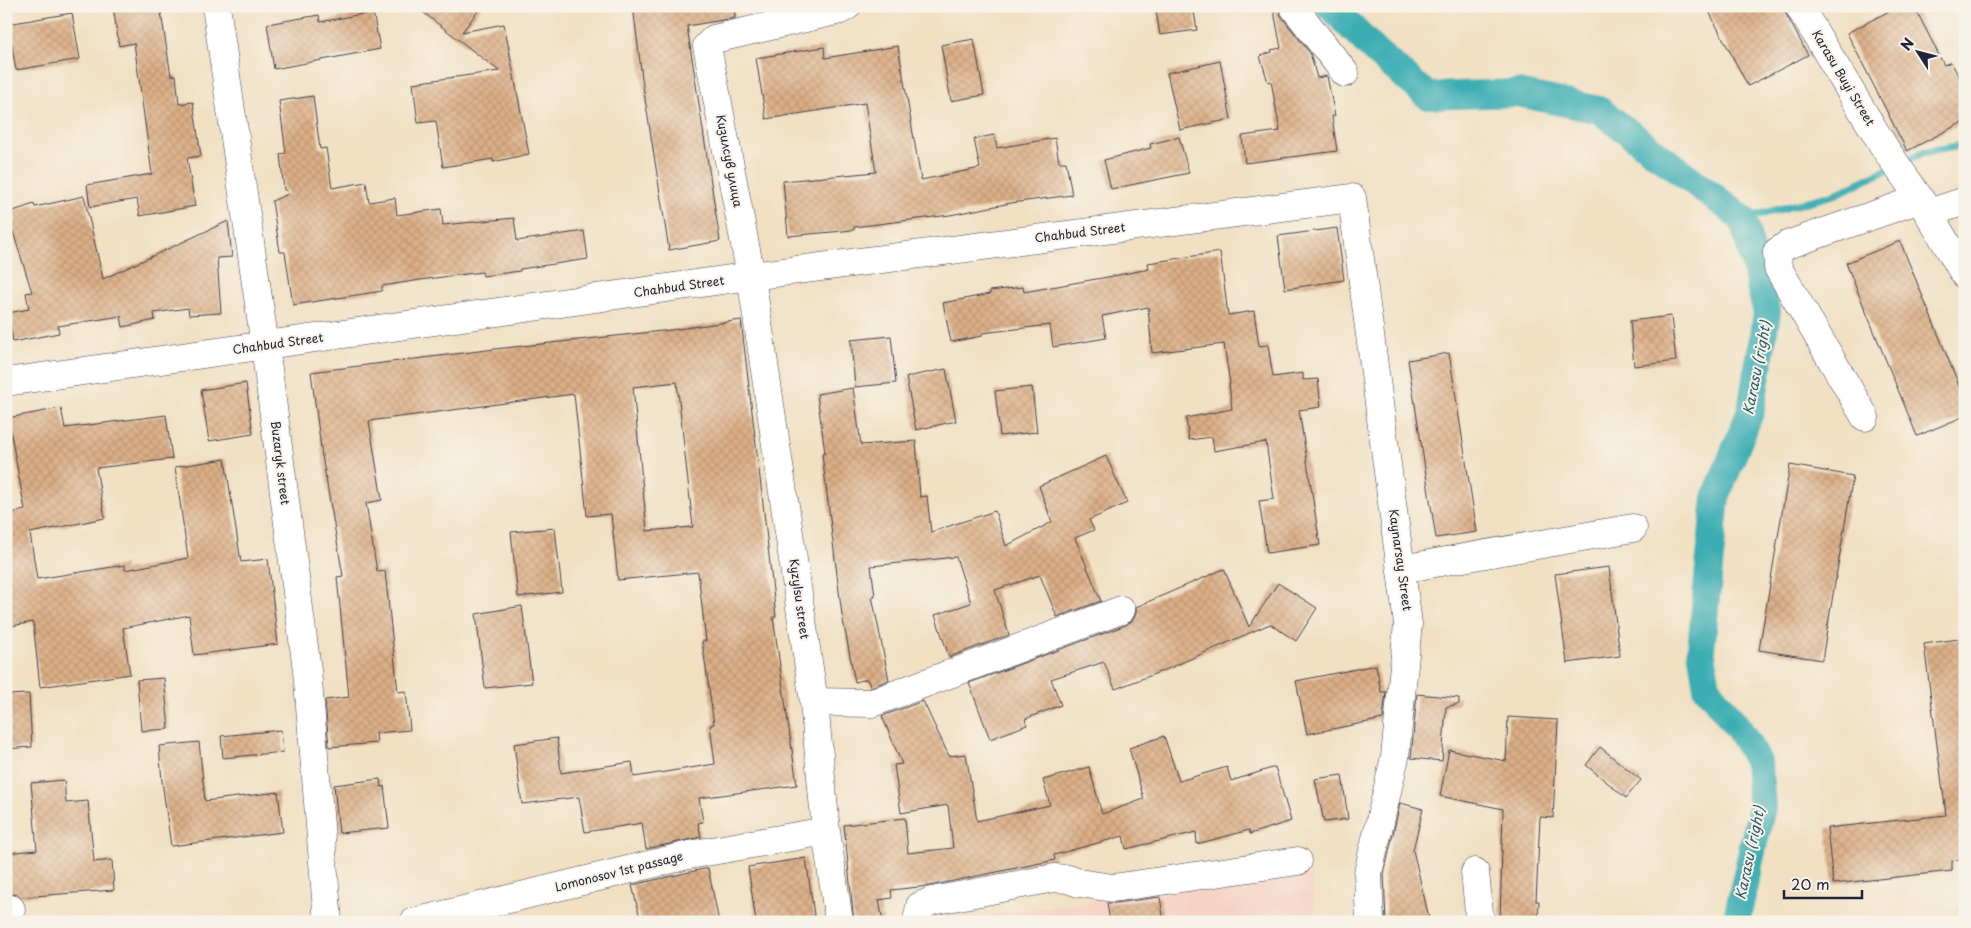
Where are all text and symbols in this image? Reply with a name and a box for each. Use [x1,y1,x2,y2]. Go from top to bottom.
street label: Karasu Buyi Street [1808,26,1880,129]
north arrow [1894,28,1944,78]
text: N [1895,33,1919,55]
street label: Кизилсув улица [712,113,748,209]
street label: Chahbud Street [1033,217,1126,247]
street label: Chahbud Street [632,271,725,301]
water label: Karasu (right) [1737,318,1776,416]
street label: Chahbud Street [231,328,324,358]
street label: Buzaryk street [267,420,295,506]
street label: Kaynarsay Street [1385,508,1417,612]
street label: Kyzylsu street [785,558,815,640]
water label: Karasu (right) [1729,803,1770,902]
street label: Lomonosov 1st passage [553,846,685,896]
scale bar [1784,868,1861,900]
text: 20 m [1791,872,1830,895]

